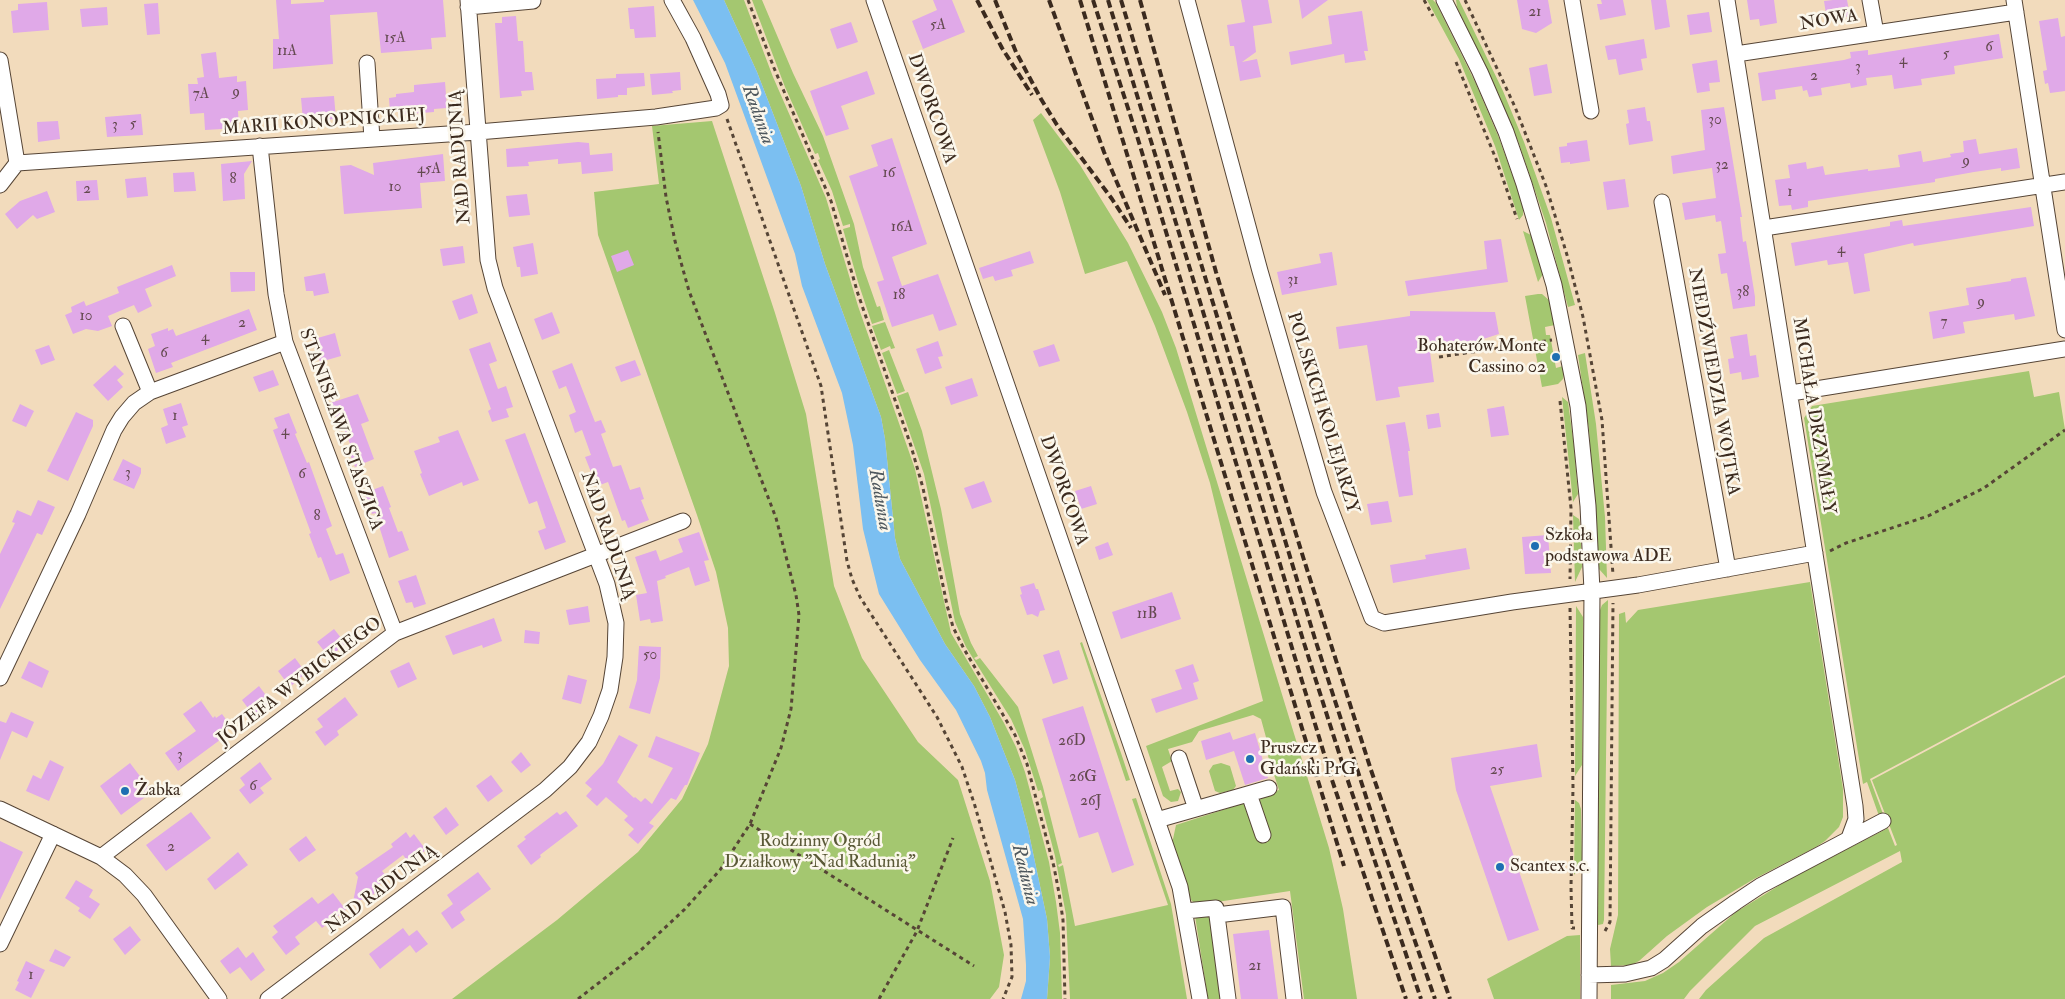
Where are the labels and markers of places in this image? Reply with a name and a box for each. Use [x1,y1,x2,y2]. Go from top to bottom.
place label: Bohaterów Monte Cassino 02 [1417,336,1546,378]
marker: Bohaterów Monte Cassino 02 [1550,351,1562,363]
place label: Szkoła podstawowa ADE [1545,525,1671,568]
marker: Szkoła podstawowa ADE [1529,540,1541,552]
place label: Pruszcz Gdański PrG [1260,738,1356,781]
marker: Pruszcz Gdański PrG [1244,753,1256,765]
place label: Żabka [135,780,181,802]
marker: Żabka [119,785,131,797]
place label: Scantex s.c. [1510,856,1589,878]
marker: Scantex s.c. [1494,861,1506,873]

